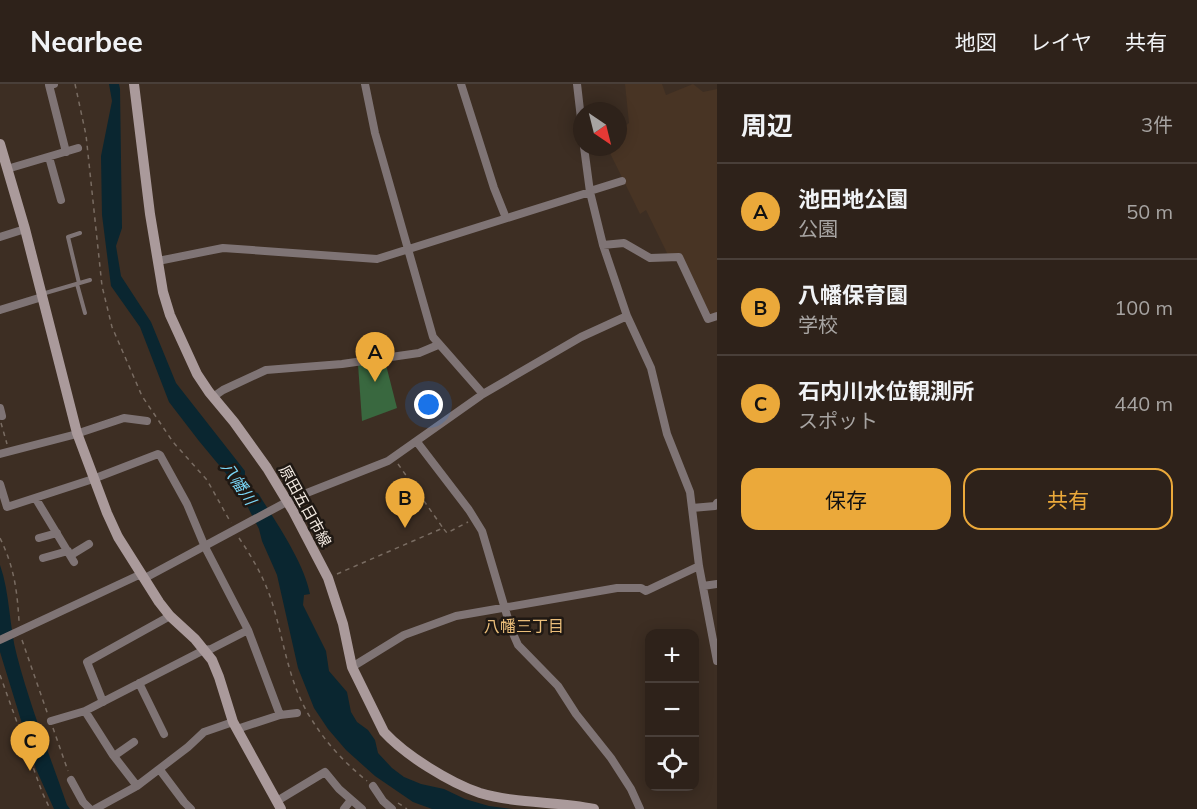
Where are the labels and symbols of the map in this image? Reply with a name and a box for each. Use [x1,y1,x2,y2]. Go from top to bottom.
north arrow [573,102,627,156]
pin: A [356,332,394,382]
your location [414,390,443,419]
water label: 八幡川 [217,458,262,510]
street label: 原田五日市線 [275,462,336,550]
pin: B [386,478,424,528]
district label: 八幡三丁目 [484,616,564,636]
pin: C [10,722,50,771]

